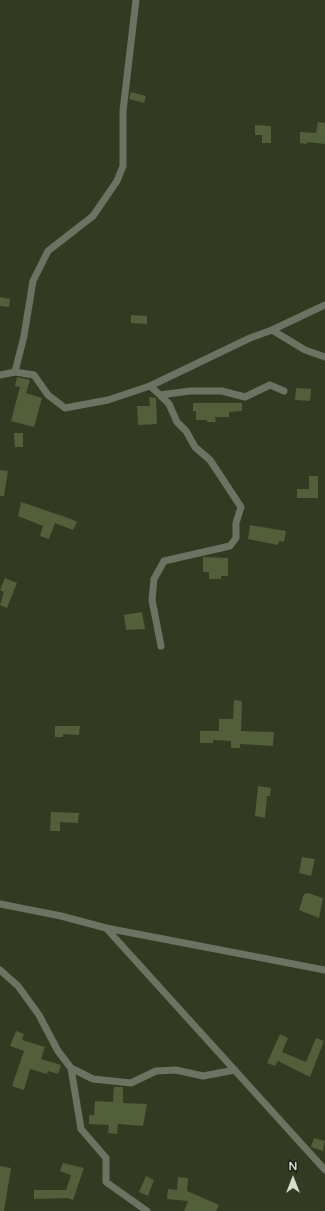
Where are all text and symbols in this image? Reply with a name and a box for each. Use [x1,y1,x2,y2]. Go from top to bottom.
north arrow [273,1159,313,1199]
text: N [289,1160,297,1173]

